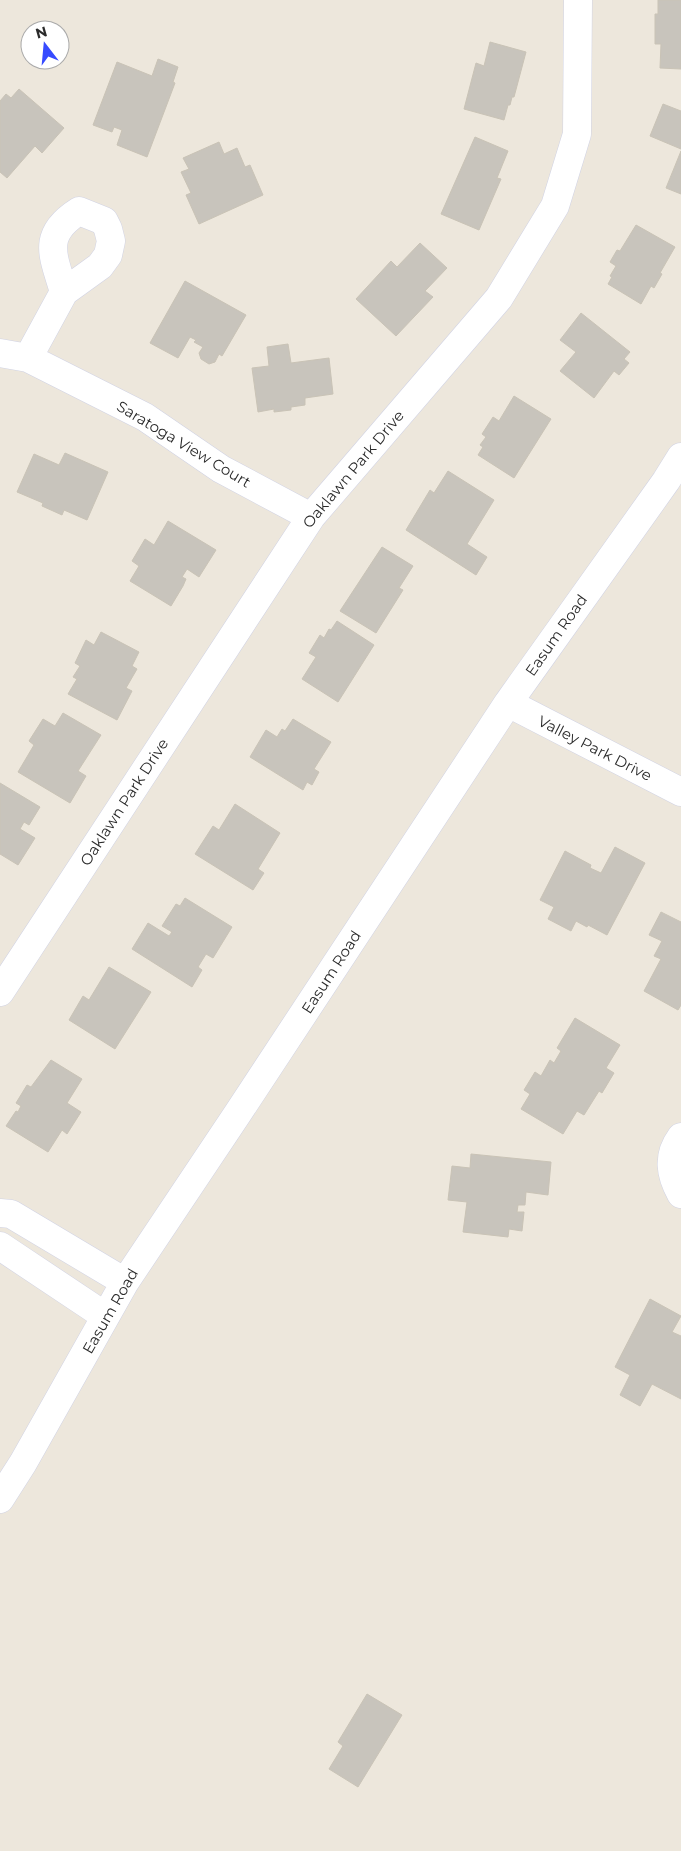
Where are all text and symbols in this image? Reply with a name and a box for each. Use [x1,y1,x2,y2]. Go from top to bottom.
north arrow [20,20,70,70]
text: N [33,22,49,43]
street label: Saratoga View Court [114,396,254,492]
street label: Oaklawn Park Drive [298,406,408,532]
street label: Easum Road [521,591,591,679]
street label: Valley Park Drive [535,711,655,785]
street label: Oaklawn Park Drive [76,735,172,869]
street label: Easum Road [297,927,365,1017]
street label: Easum Road [78,1265,142,1357]

